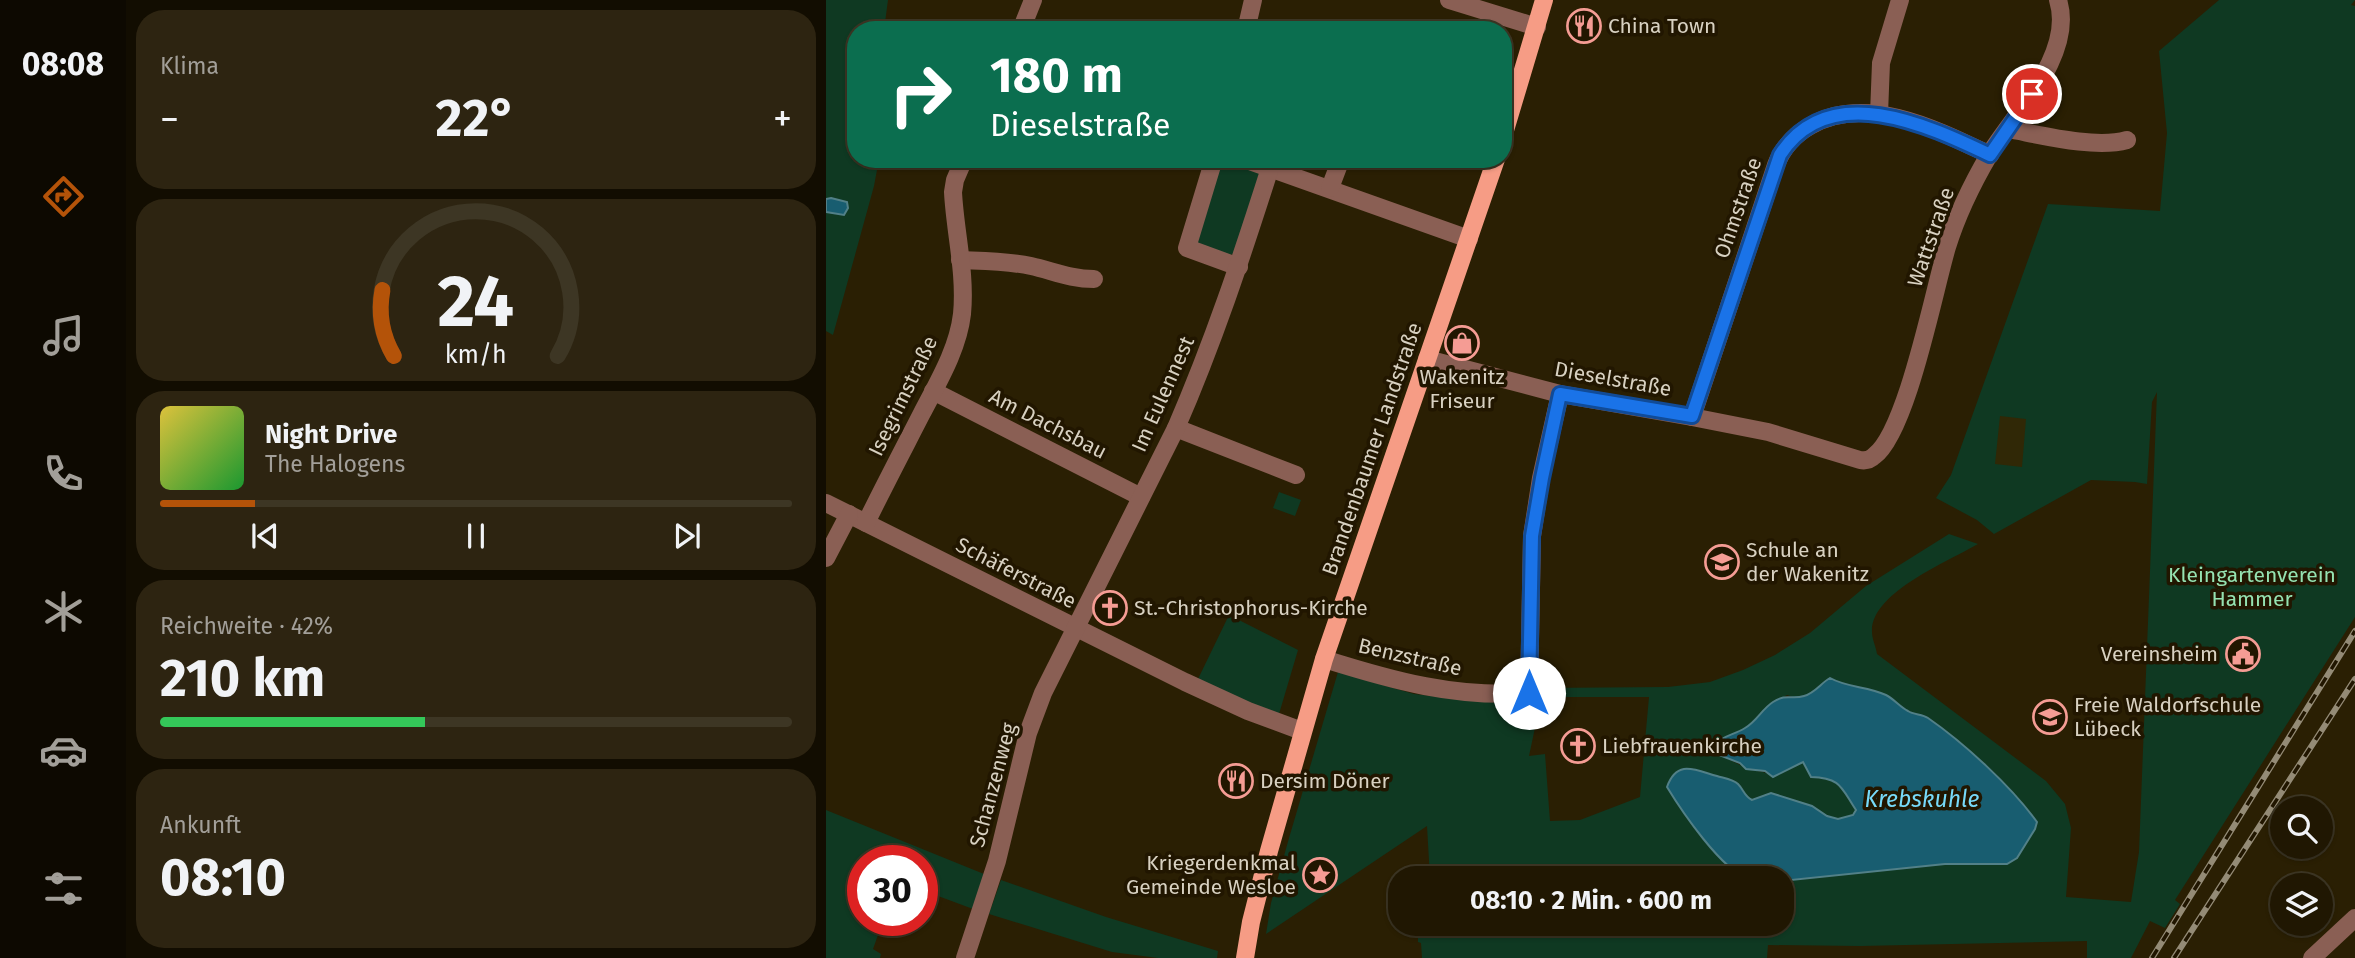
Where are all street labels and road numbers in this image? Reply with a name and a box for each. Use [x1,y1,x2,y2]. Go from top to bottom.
street label: Ohmstraße [1709,154,1767,262]
street label: Wattstraße [1902,184,1960,290]
street label: Brandenbaumer Landstraße [1316,319,1428,579]
street label: Isegrimstraße [863,332,943,460]
street label: Im Eulennest [1126,332,1200,456]
street label: Dieselstraße [1552,356,1674,402]
street label: Am Dachsbau [985,383,1111,465]
street label: Schäferstraße [952,532,1080,614]
street label: Benzstraße [1356,632,1464,682]
street label: Schanzenweg [964,720,1022,850]

